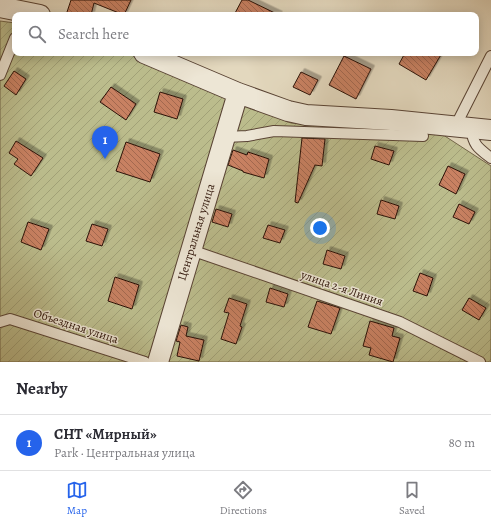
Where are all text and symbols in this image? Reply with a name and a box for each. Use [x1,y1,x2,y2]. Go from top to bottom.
search box [12,12,479,56]
icon: search [26,23,48,45]
text: Search here [58,24,129,44]
pin: 1 [92,126,118,159]
street label: Центральная улица [174,181,219,282]
your location [310,218,330,238]
street label: улица 2-я Линия [298,266,385,310]
street label: Объездная улица [32,305,121,347]
text: Nearby [16,377,67,400]
text: СНТ «Мирный» [54,424,157,444]
text: 1 [27,434,31,451]
text: 80 m [448,434,475,451]
text: Park · Центральная улица [54,444,195,461]
tab: Map [66,479,88,518]
tab: Directions [220,479,267,518]
tab: Saved [399,479,425,518]

